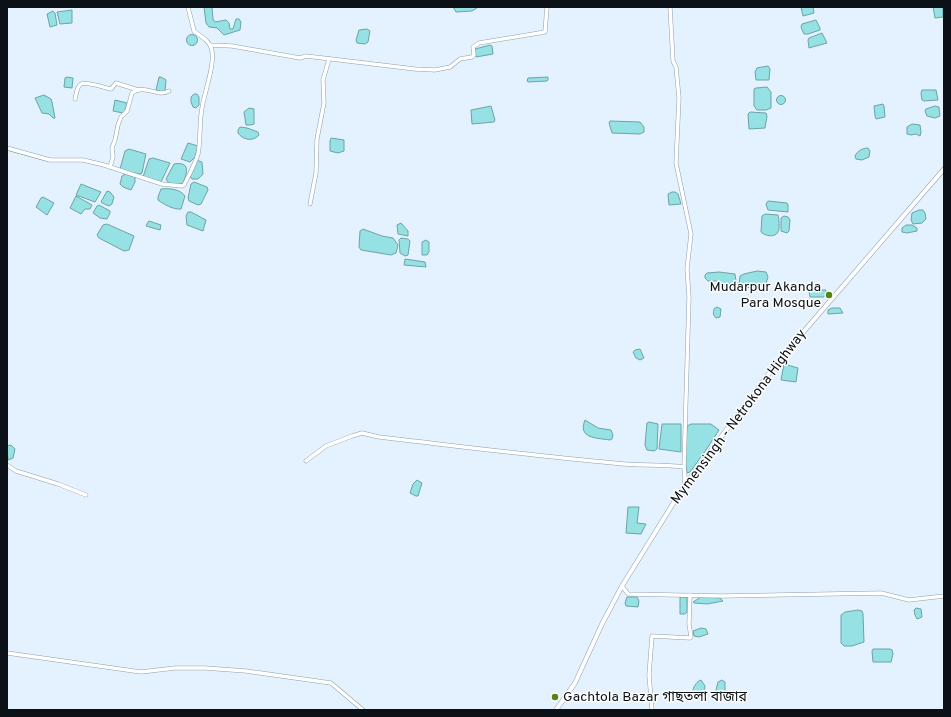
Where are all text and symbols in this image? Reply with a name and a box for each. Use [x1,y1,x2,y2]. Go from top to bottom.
place label: Mudarpur Akanda Para Mosque [710,279,821,312]
marker: Mudarpur Akanda Para Mosque [824,290,834,300]
street label: Mymensingh - Netrokona Highway [668,326,810,508]
place label: Gachtola Bazar গাছতলা বাজার [563,689,747,706]
marker: Gachtola Bazar গাছতলা বাজার [550,692,560,702]

